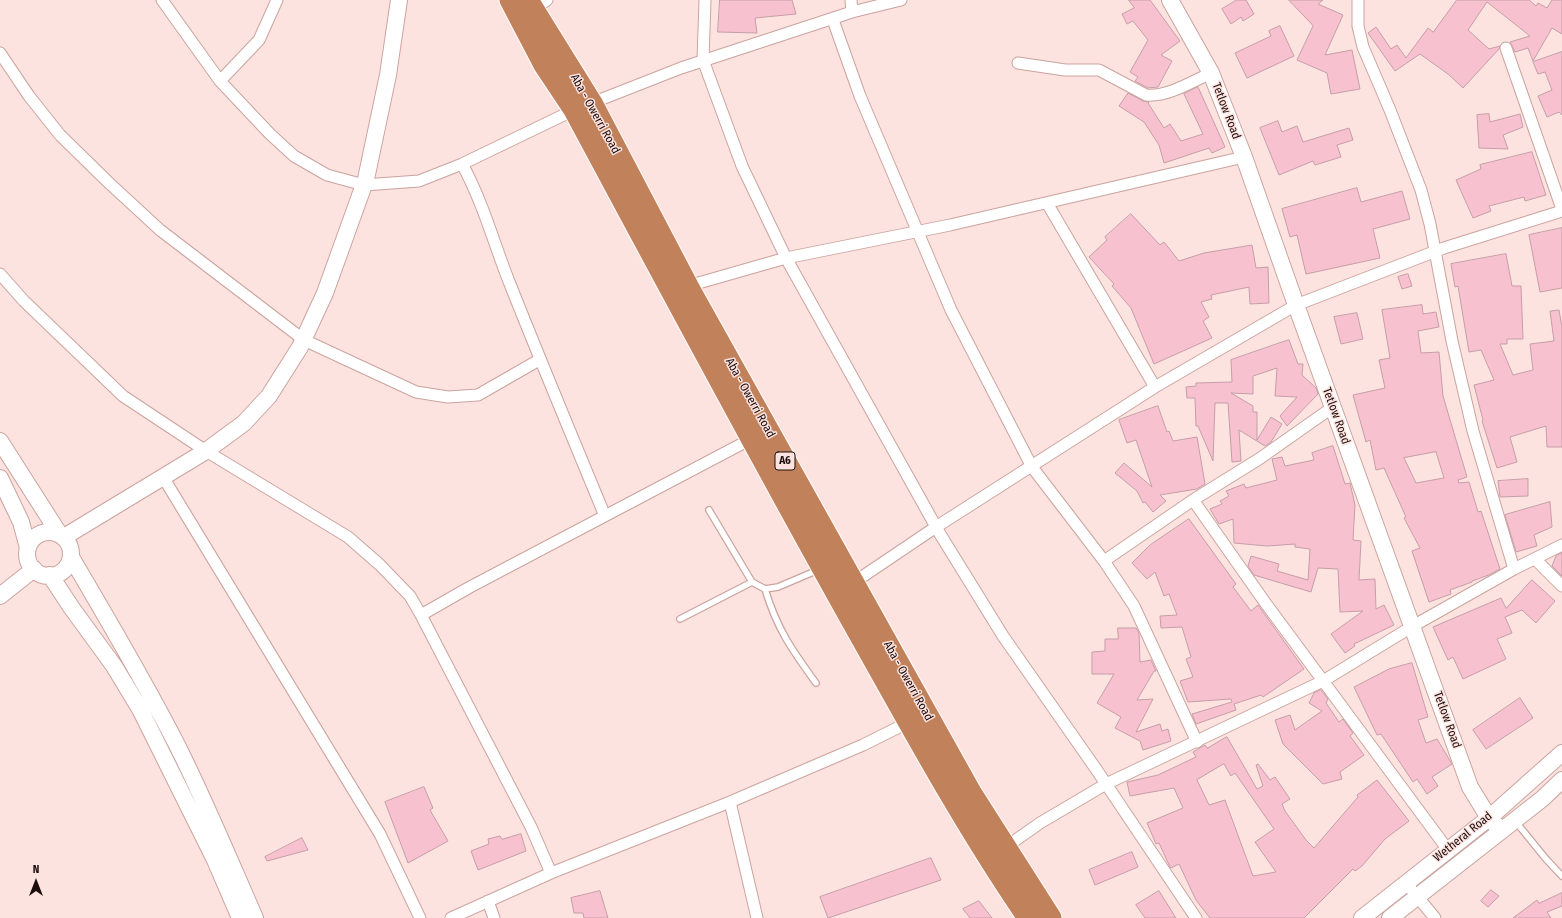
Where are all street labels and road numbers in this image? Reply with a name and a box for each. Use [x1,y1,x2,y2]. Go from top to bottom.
street label: Aba - Owerri Road [567,72,623,156]
street label: Tetlow Road [1209,81,1243,141]
street label: Aba - Owerri Road [722,356,778,440]
street label: Tetlow Road [1319,386,1353,446]
road number: A6 [775,452,795,470]
street label: Aba - Owerri Road [880,639,936,723]
street label: Tetlow Road [1430,690,1464,750]
street label: Wetheral Road [1431,809,1495,865]

